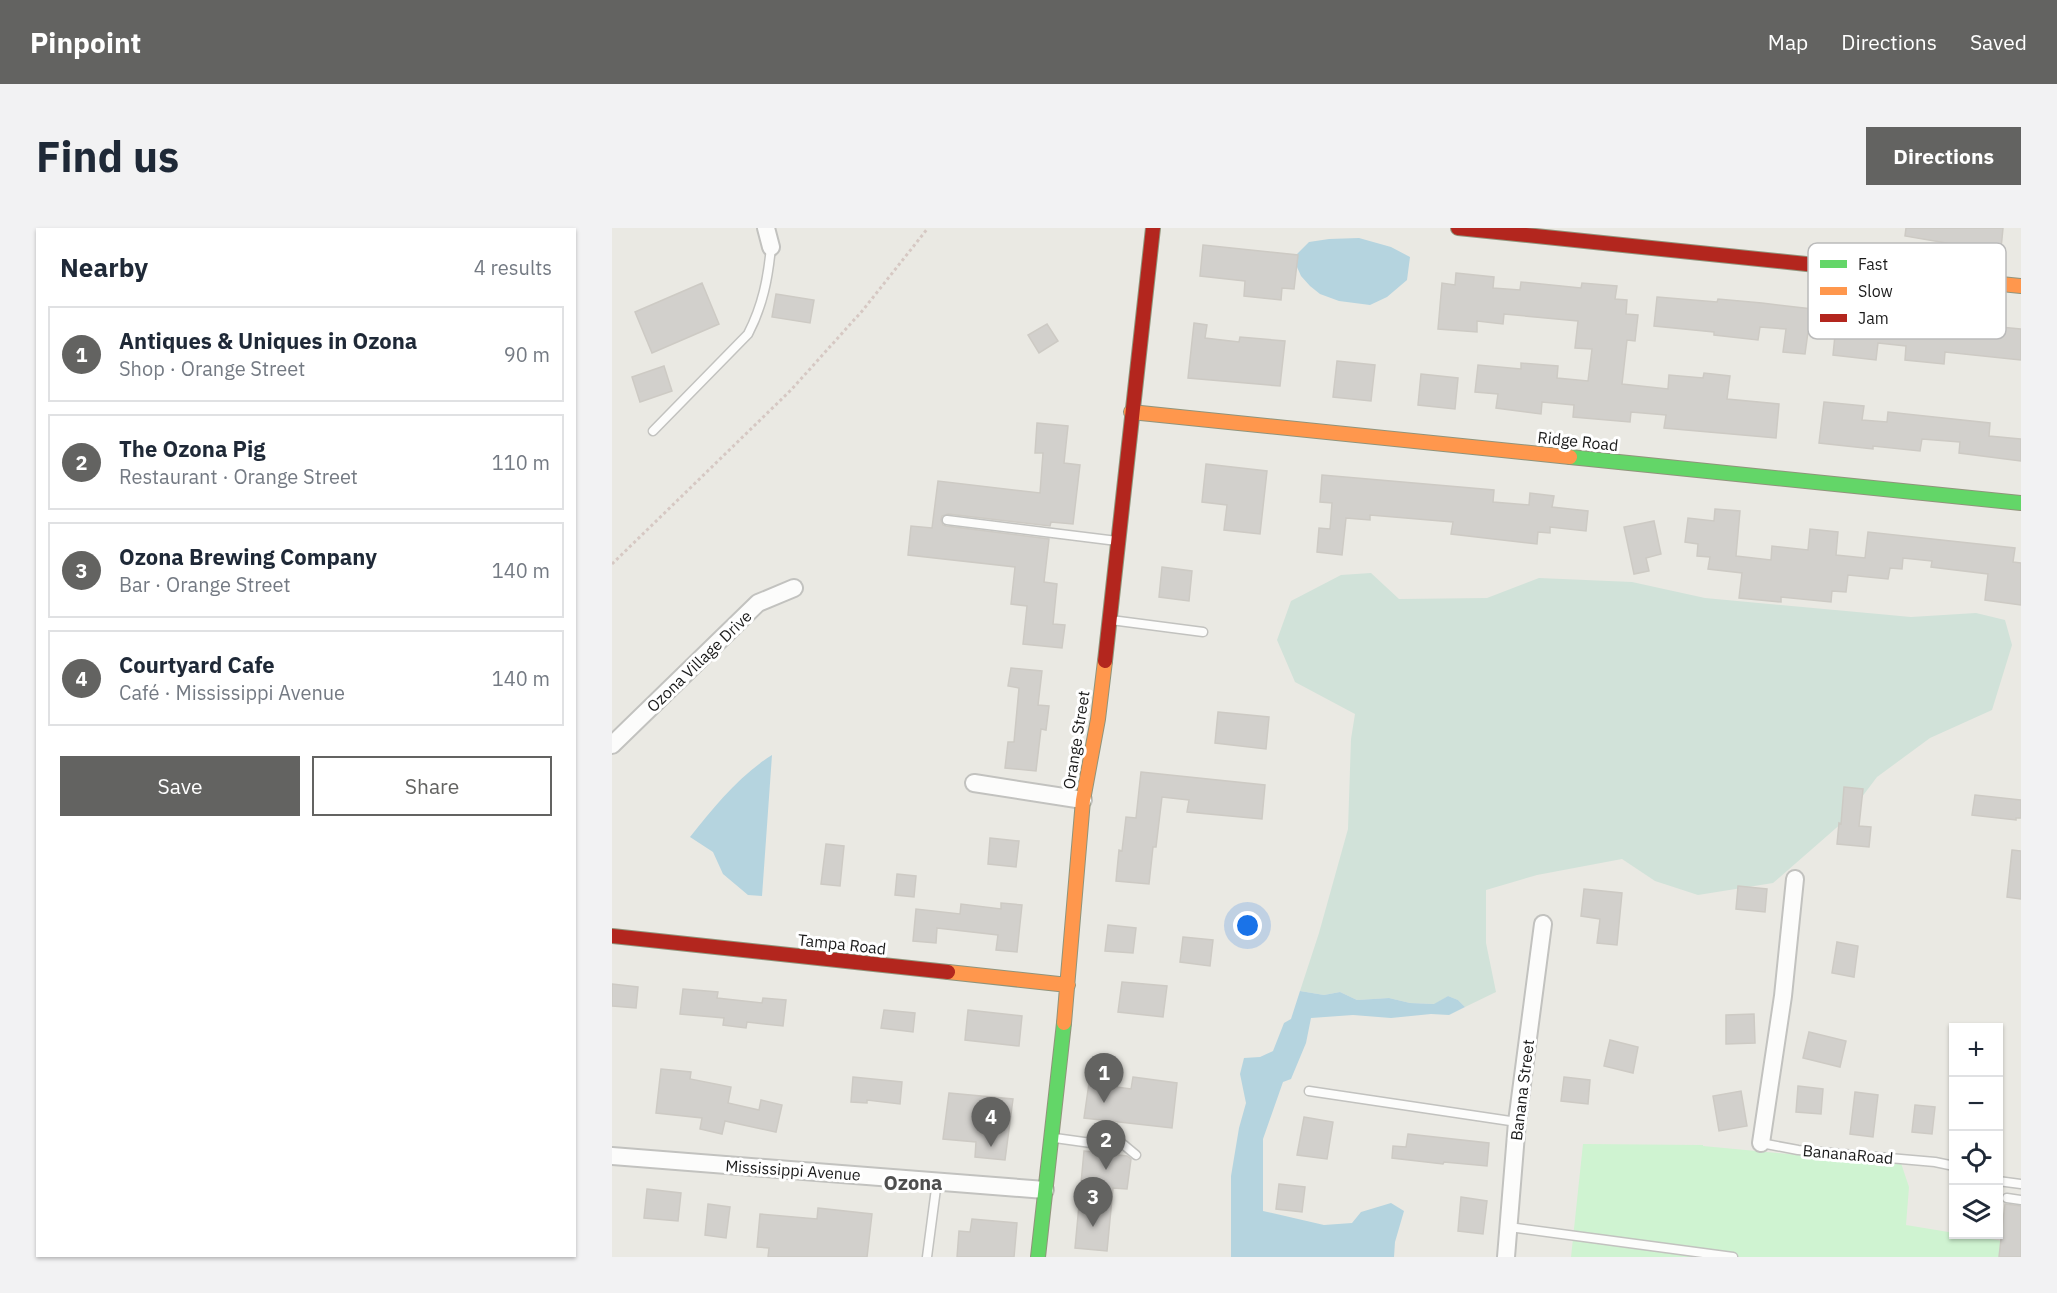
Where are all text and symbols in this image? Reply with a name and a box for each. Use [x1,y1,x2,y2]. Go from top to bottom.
text: Pinpoint [30,24,141,61]
text: Map [1768,28,1808,56]
text: Directions [1841,28,1937,56]
text: Saved [1970,28,2027,56]
button: Directions [1866,127,2021,185]
text: Find us [36,129,179,184]
legend [1808,243,2006,339]
text: Nearby [60,250,148,284]
text: 4 results [474,254,552,281]
text: Fast [1858,254,1888,274]
text: Slow [1858,281,1893,301]
text: Jam [1858,308,1889,328]
text: Antiques & Uniques in Ozona [119,326,417,355]
text: 1 [76,341,88,368]
text: 90 m [504,341,550,368]
text: Shop · Orange Street [119,355,305,382]
street label: Ridge Road [1537,427,1619,455]
text: The Ozona Pig [119,434,265,463]
text: 2 [76,449,88,476]
text: 110 m [492,449,550,476]
text: Restaurant · Orange Street [119,463,358,490]
text: Ozona Brewing Company [119,542,377,571]
text: 3 [76,557,88,584]
text: 140 m [492,557,550,584]
text: Bar · Orange Street [119,571,291,598]
street label: Ozona Village Drive [642,606,756,716]
text: Courtyard Cafe [119,650,275,679]
text: 4 [76,665,88,692]
text: 140 m [492,665,550,692]
text: Café · Mississippi Avenue [119,679,345,706]
street label: Orange Street [1058,689,1094,791]
button: Save [60,756,300,816]
button: Share [312,756,552,816]
your location [1233,911,1262,940]
street label: Tampa Road [797,929,887,959]
map controls [1949,1023,2003,1239]
button: + [1949,1023,2003,1077]
street label: Banana Street [1506,1038,1538,1142]
pin: 1 [1084,1054,1124,1103]
button: − [1949,1077,2003,1131]
pin: 4 [972,1098,1010,1147]
pin: 2 [1086,1120,1126,1170]
button: locate [1949,1131,2003,1185]
street label: BananaRoad [1802,1140,1894,1168]
street label: Mississippi Avenue [725,1155,862,1185]
district label: Ozona [884,1169,942,1196]
pin: 3 [1074,1178,1112,1227]
button: layers [1949,1185,2003,1239]

